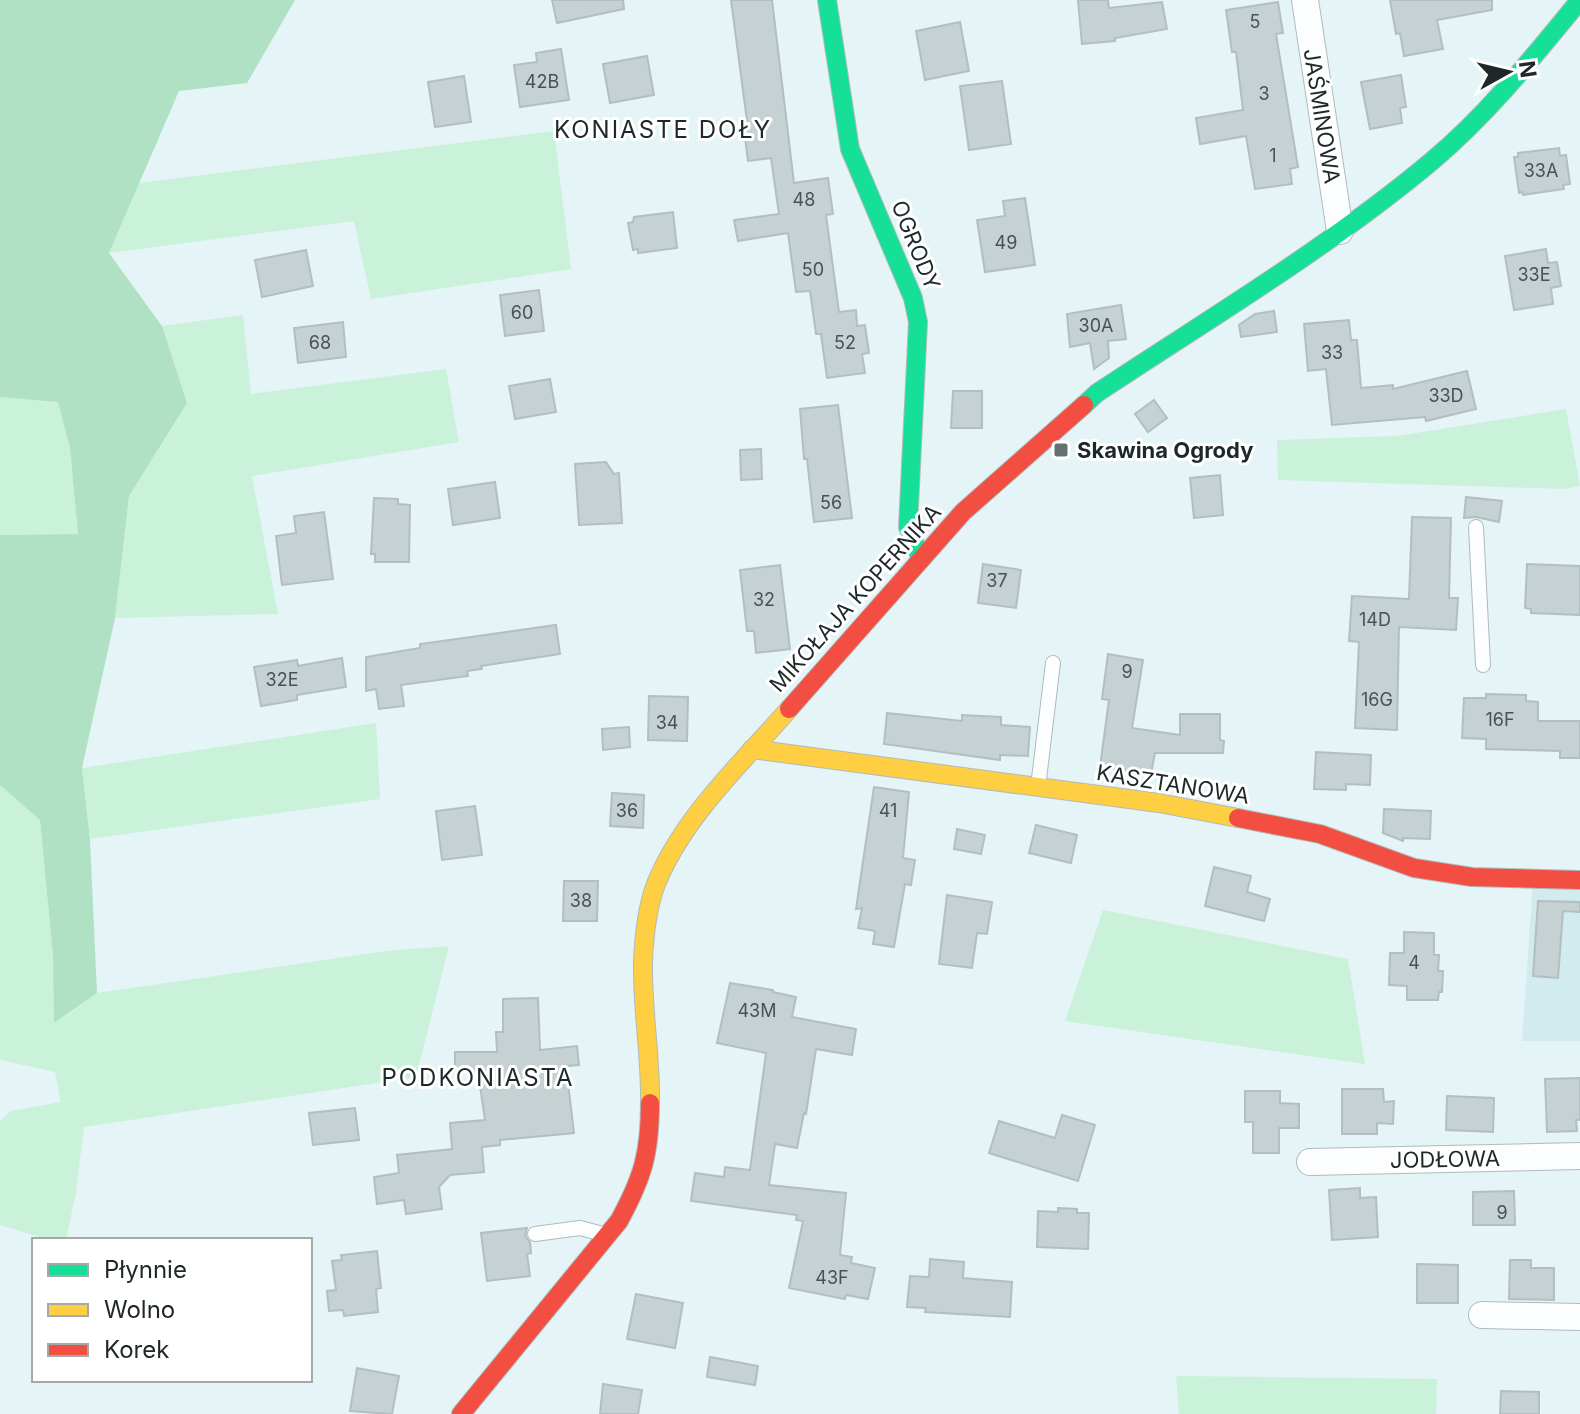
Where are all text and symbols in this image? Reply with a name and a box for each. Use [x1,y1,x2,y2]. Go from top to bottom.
house number: 5 [1250,11,1260,32]
north arrow [1468,32,1548,112]
street label: JAŚMINOWA [1299,47,1345,185]
text: N [1514,59,1542,79]
house number: 42B [525,71,559,92]
house number: 3 [1258,83,1270,104]
district label: KONIASTE DOŁY [554,115,772,144]
house number: 1 [1269,145,1277,166]
house number: 33A [1524,160,1558,181]
house number: 48 [793,189,815,210]
street label: OGRODY [886,196,946,294]
house number: 49 [995,232,1017,253]
house number: 50 [802,259,824,280]
house number: 33E [1517,264,1551,285]
house number: 60 [511,302,533,323]
house number: 30A [1079,315,1113,336]
house number: 68 [309,332,331,353]
house number: 52 [834,332,856,353]
house number: 33 [1321,342,1343,363]
house number: 33D [1428,385,1464,406]
place label: Skawina Ogrody [1077,437,1253,463]
marker: Skawina Ogrody [1052,441,1070,459]
house number: 56 [820,492,842,513]
street label: MIKOŁAJA KOPERNIKA [764,499,946,697]
house number: 37 [986,570,1008,591]
house number: 32 [753,589,775,610]
house number: 14D [1359,609,1391,630]
house number: 9 [1121,661,1133,682]
house number: 32E [266,669,298,690]
house number: 16G [1361,689,1393,710]
house number: 16F [1485,709,1515,730]
house number: 34 [656,712,678,733]
street label: KASZTANOWA [1095,759,1251,809]
house number: 36 [616,800,638,821]
house number: 41 [879,800,897,821]
house number: 38 [570,890,592,911]
house number: 4 [1408,952,1420,973]
house number: 43M [737,1000,777,1021]
district label: PODKONIASTA [381,1063,575,1092]
street label: JODŁOWA [1390,1145,1500,1173]
house number: 9 [1496,1202,1508,1223]
legend [32,1238,312,1382]
text: Płynnie [104,1255,187,1284]
house number: 43F [815,1267,849,1288]
text: Wolno [104,1295,175,1324]
text: Korek [104,1335,169,1364]

